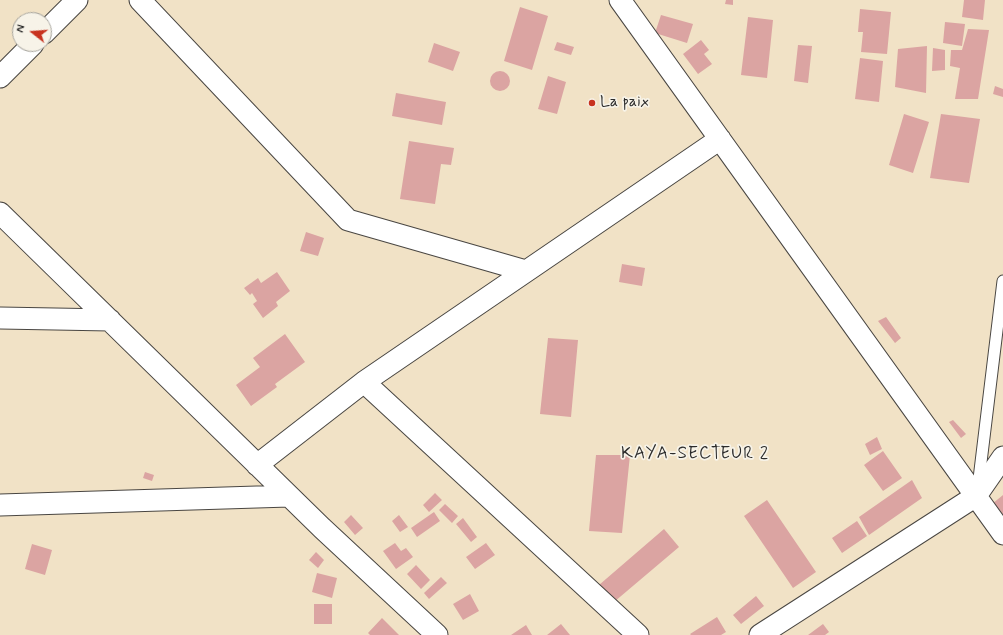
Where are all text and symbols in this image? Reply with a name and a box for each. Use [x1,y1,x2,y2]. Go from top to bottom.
north arrow [12,12,52,52]
text: N [14,23,29,34]
place label: La paix [600,93,649,113]
marker: La paix [587,98,597,108]
district label: KAYA-SECTEUR 2 [621,444,769,464]

